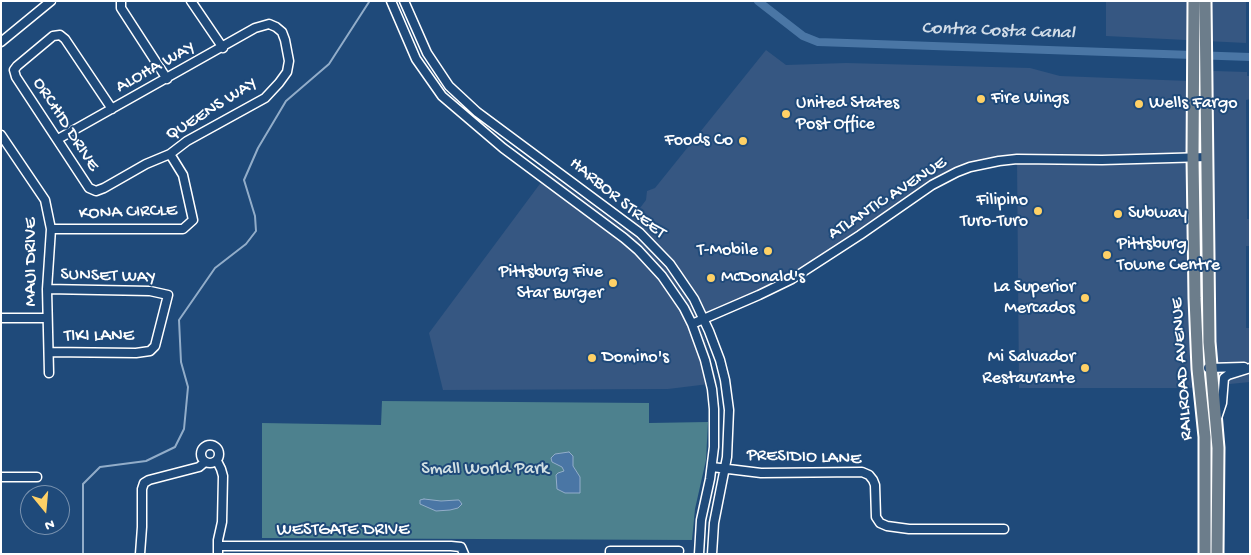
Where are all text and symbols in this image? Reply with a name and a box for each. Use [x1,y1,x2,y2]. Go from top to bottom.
water label: Contra Costa Canal [921,18,1075,46]
street label: ALOHA WAY [113,37,199,99]
street label: QUEENS WAY [162,73,262,147]
street label: ORCHID DRIVE [27,74,103,176]
place label: Fire Wings [991,88,1069,110]
place label: United States Post Office [796,93,899,136]
marker: Fire Wings [975,93,987,105]
place label: Wells Fargo [1149,93,1238,115]
marker: Wells Fargo [1133,98,1145,110]
marker: United States Post Office [780,108,792,120]
place label: Foods Co [665,130,733,152]
marker: Foods Co [737,135,749,147]
street label: HARBOR STREET [564,153,670,245]
street label: ATLANTIC AVENUE [825,153,951,245]
place label: Filipino Turo-Turo [960,190,1028,232]
street label: KONA CIRCLE [78,200,178,226]
place label: Subway [1128,203,1187,225]
marker: Filipino Turo-Turo [1032,205,1044,217]
marker: Subway [1112,208,1124,220]
street label: MAUI DRIVE [21,218,43,306]
place label: Pittsburg Towne Centre [1117,234,1220,276]
place label: T-Mobile [697,240,758,262]
marker: T-Mobile [762,245,774,257]
marker: Pittsburg Towne Centre [1101,249,1113,261]
place label: Pittsburg Five Star Burger [499,262,603,304]
street label: SUNSET WAY [60,265,156,289]
place label: McDonald's [721,267,805,289]
marker: McDonald's [705,272,717,284]
marker: Pittsburg Five Star Burger [607,277,619,289]
place label: La Superior Mercados [993,277,1075,320]
marker: La Superior Mercados [1079,292,1091,304]
street label: RAILROAD AVENUE [1167,297,1199,441]
street label: TIKI LANE [64,326,134,348]
place label: Domino's [602,347,669,369]
place label: Mi Salvador Restaurante [982,347,1075,389]
marker: Domino's [586,352,598,364]
marker: Mi Salvador Restaurante [1079,362,1091,374]
street label: PRESIDIO LANE [746,445,862,471]
park label: Small World Park [421,459,549,481]
north arrow [20,485,70,535]
text: N [42,514,56,533]
street label: WESTGATE DRIVE [277,520,409,542]

